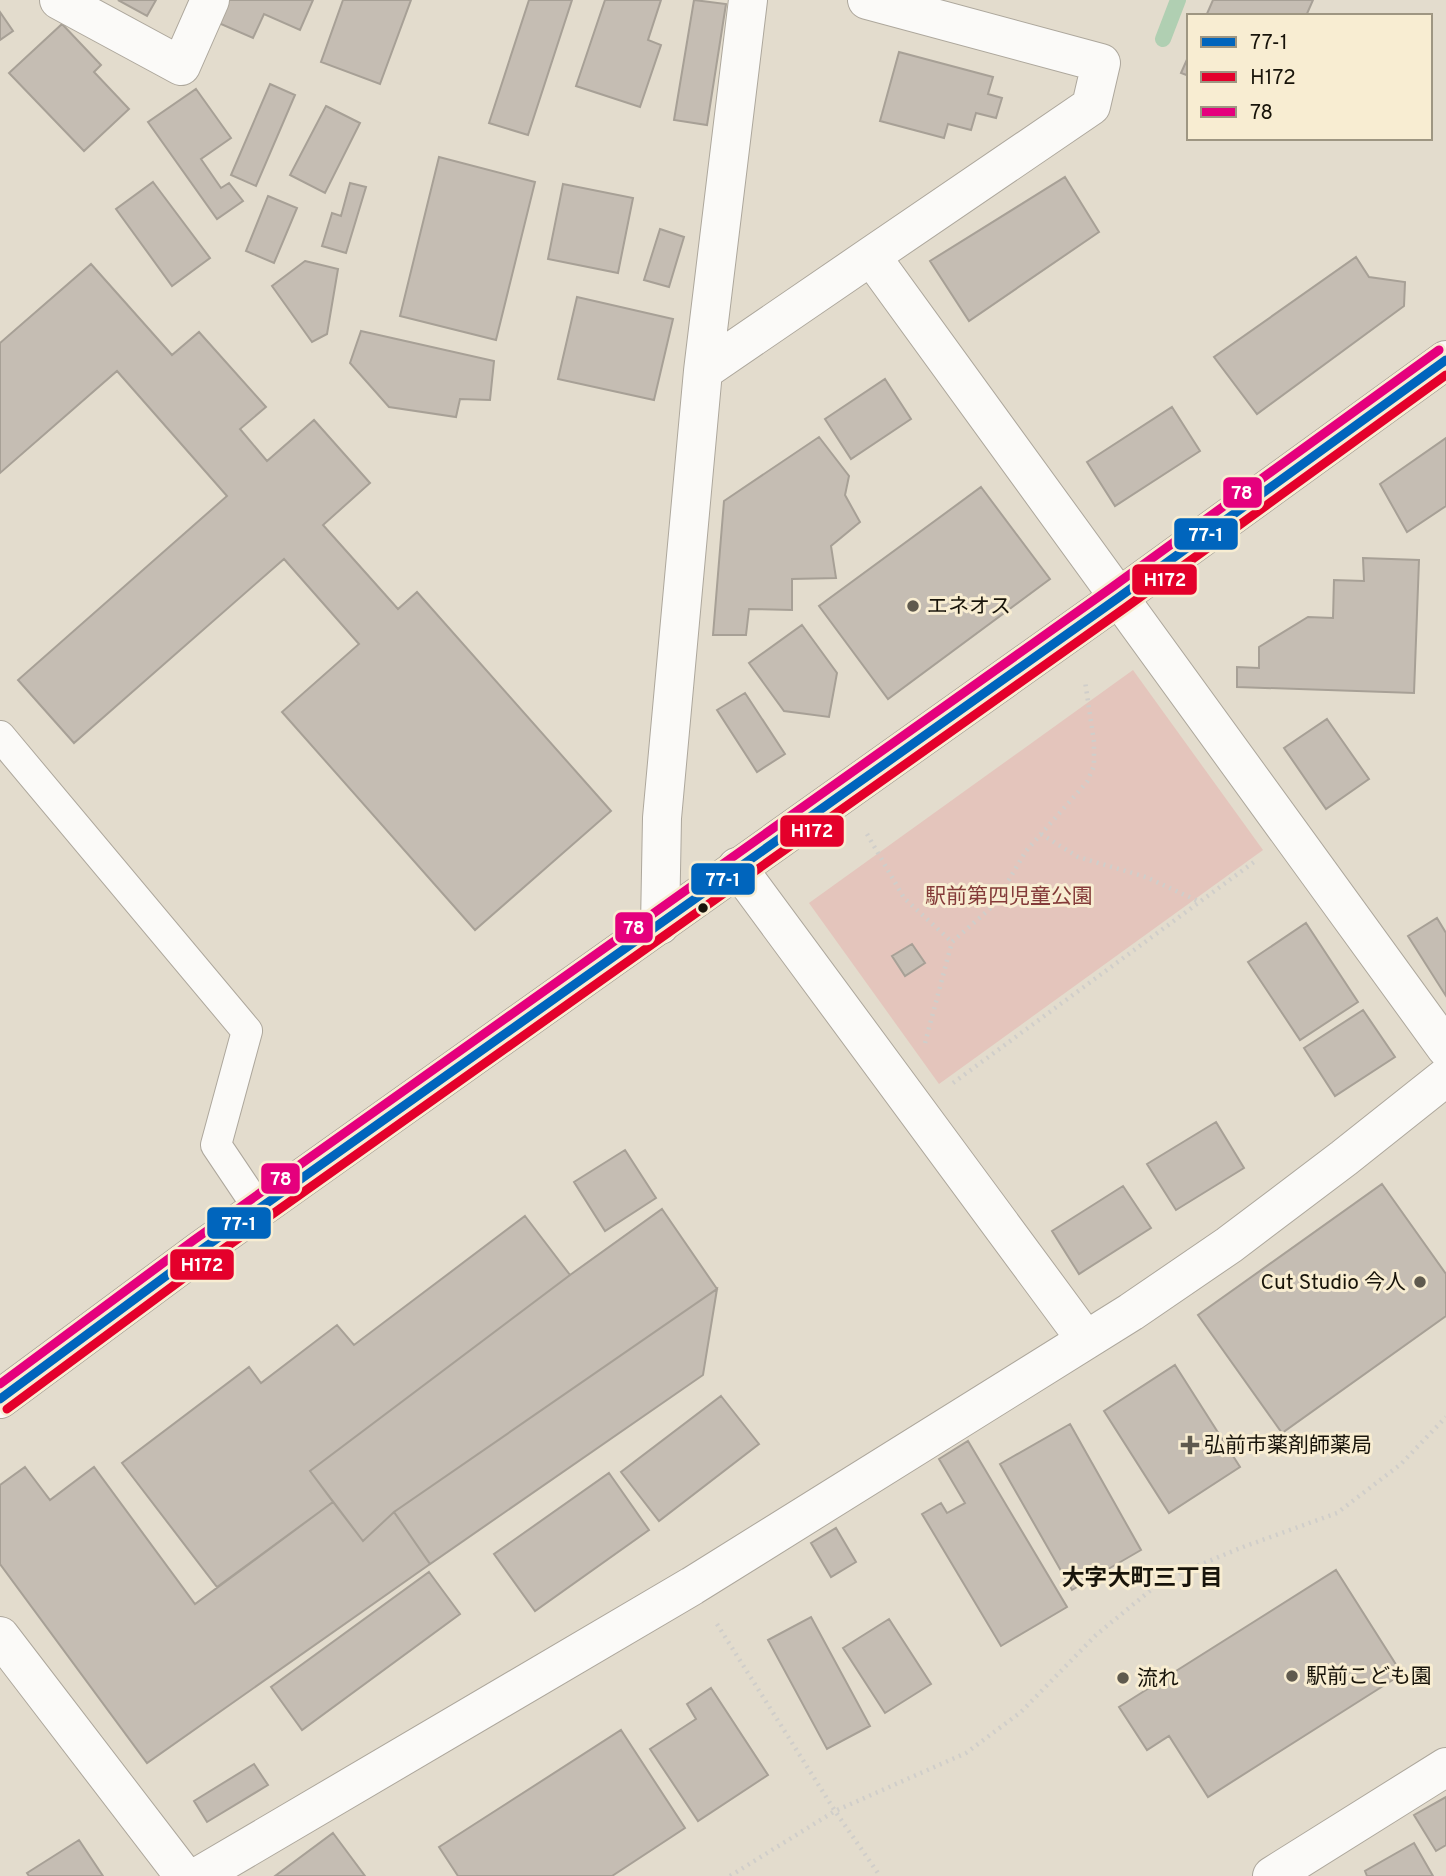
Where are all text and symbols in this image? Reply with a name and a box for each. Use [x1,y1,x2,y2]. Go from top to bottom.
legend [1187,14,1432,140]
text: 77-1 [1250,30,1288,57]
text: H172 [1250,65,1296,92]
text: 78 [1250,100,1273,127]
line badge: 78 [1222,476,1263,509]
text: 78 [1231,482,1253,506]
line badge: 77-1 [1173,517,1239,551]
text: 77-1 [1189,524,1223,548]
line badge: H172 [1131,563,1198,596]
text: H172 [1144,569,1186,593]
place label: エネオス [927,594,1011,621]
marker: エネオス [905,598,921,614]
line badge: H172 [779,814,845,848]
text: H172 [791,820,833,844]
line badge: 77-1 [690,862,756,896]
text: 77-1 [706,869,740,893]
park label: 駅前第四児童公園 [925,884,1093,911]
unlabelled marker [696,901,710,915]
line badge: 78 [614,911,654,944]
text: 78 [623,917,645,941]
line badge: 78 [260,1162,301,1195]
text: 78 [270,1168,292,1192]
line badge: 77-1 [206,1206,272,1240]
text: 77-1 [222,1213,256,1237]
line badge: H172 [169,1248,235,1281]
text: H172 [181,1254,223,1278]
place label: Cut Studio 今人 [1260,1270,1406,1297]
marker: Cut Studio 今人 [1412,1274,1428,1290]
place label: 弘前市薬剤師薬局 [1204,1433,1372,1460]
marker: 弘前市薬剤師薬局 [1182,1437,1198,1453]
district label: 大字大町三丁目 [1062,1565,1223,1594]
place label: 駅前こども園 [1306,1664,1432,1691]
place label: 流れ [1137,1666,1179,1693]
marker: 駅前こども園 [1284,1668,1300,1684]
marker: 流れ [1115,1670,1131,1686]

